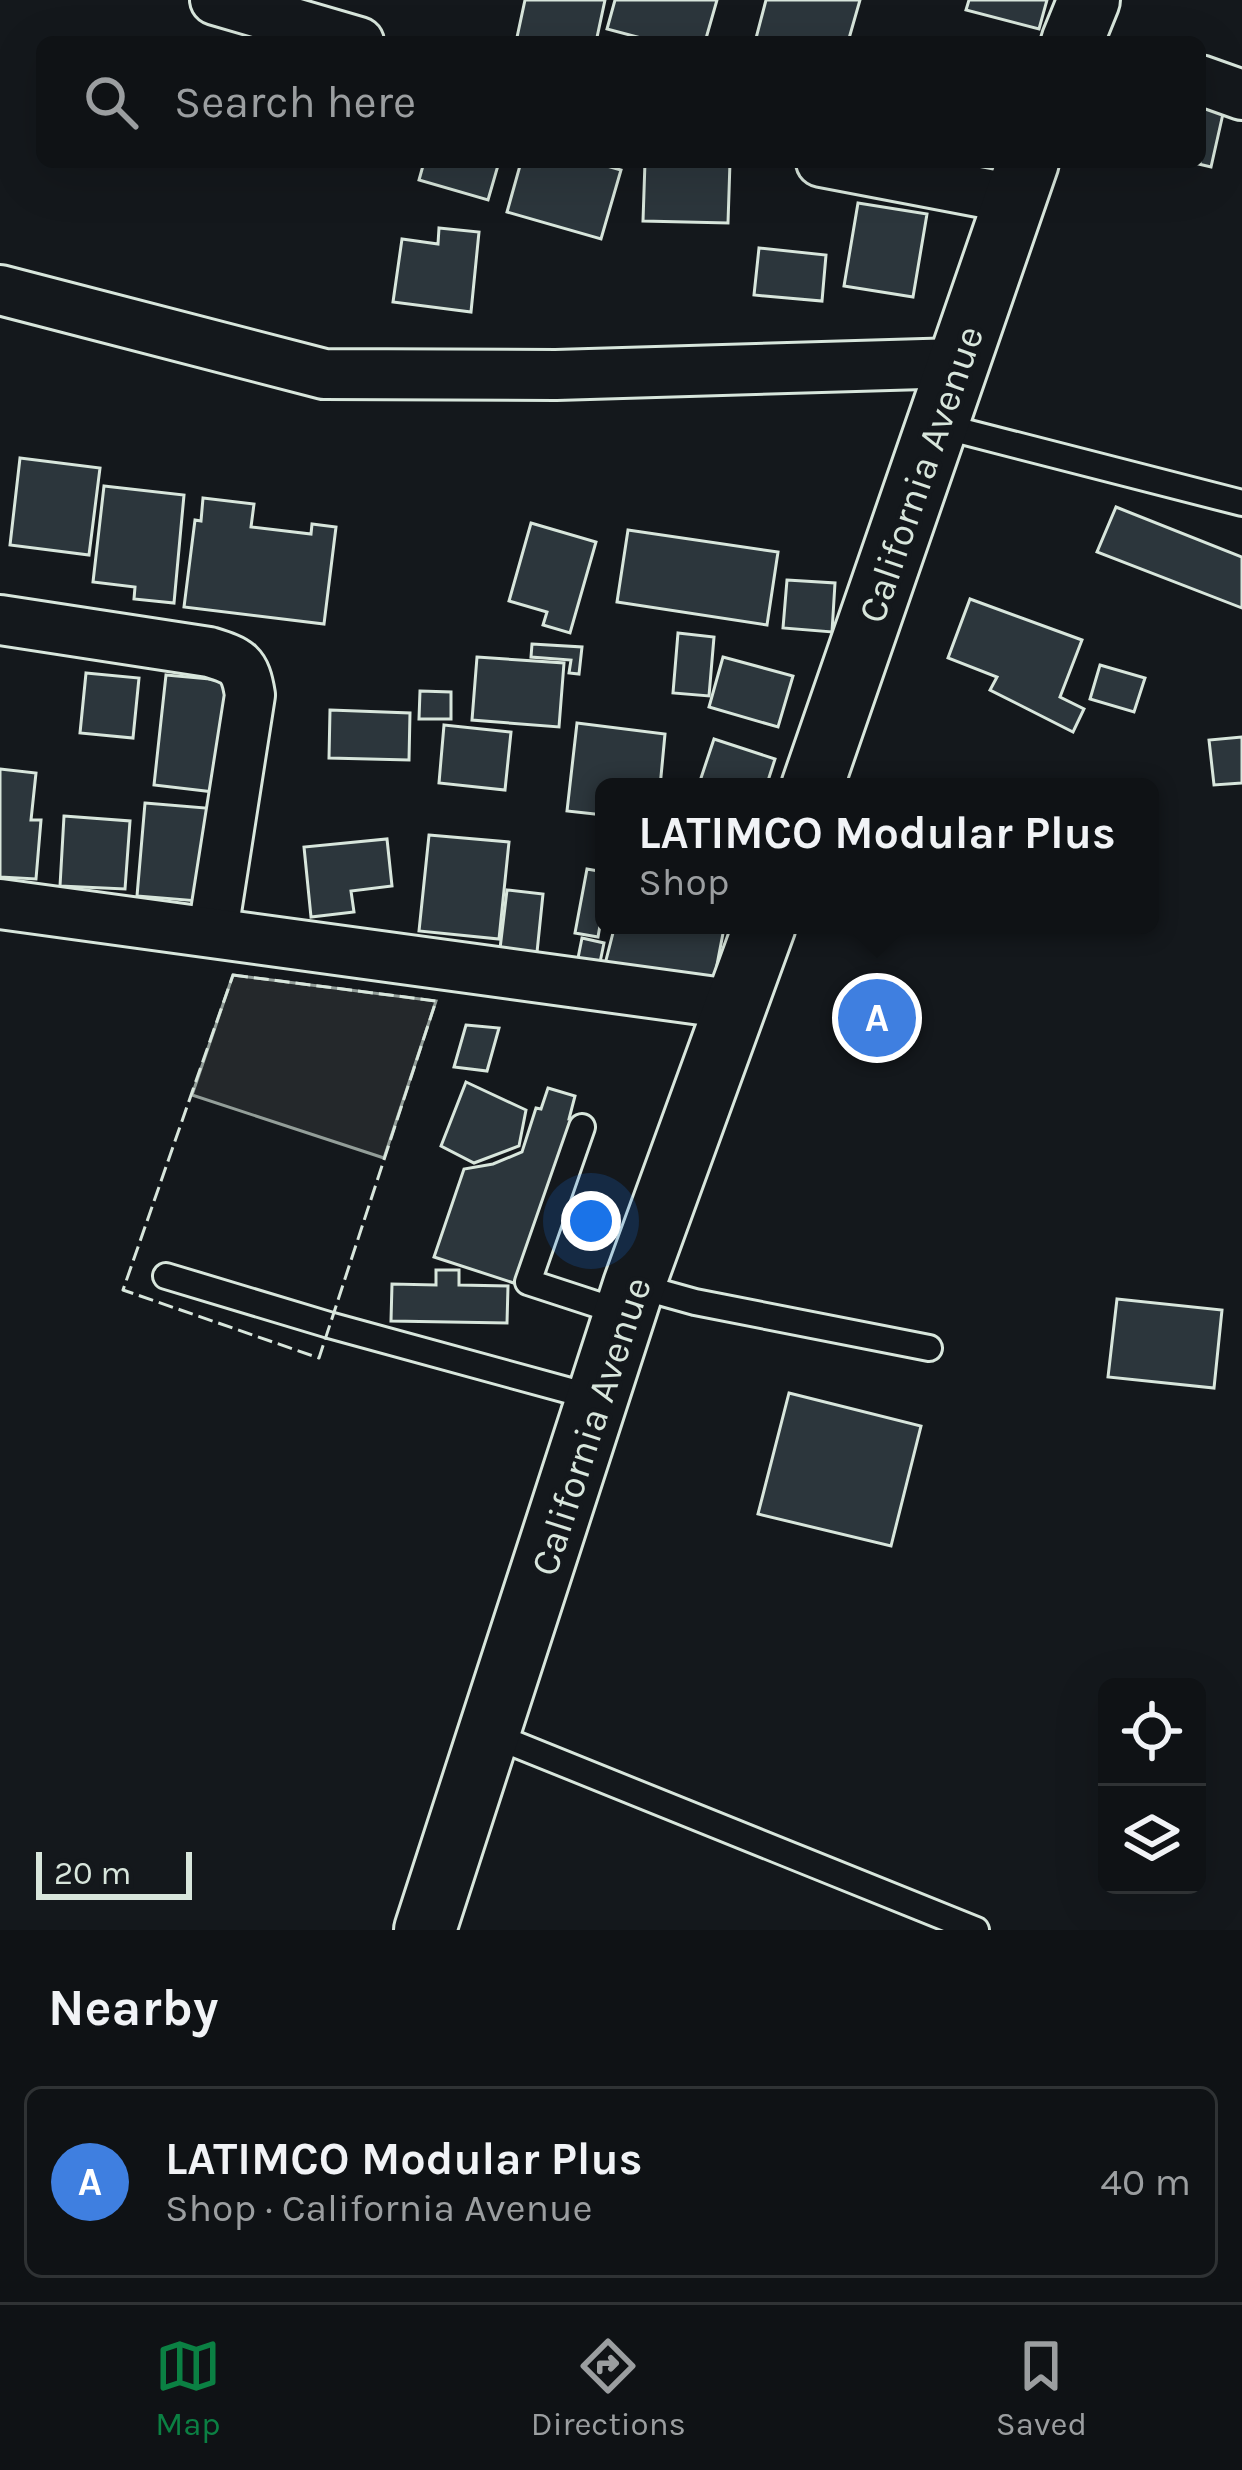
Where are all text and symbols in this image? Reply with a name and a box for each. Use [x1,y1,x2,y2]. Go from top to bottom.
search box [36,36,1206,168]
icon: search [78,69,144,135]
text: Search here [174,76,416,128]
street label: California Avenue [849,320,993,629]
popup [595,778,1159,934]
text: LATIMCO Modular Plus [638,807,1116,859]
text: Shop [638,859,730,905]
pin: A [838,973,916,1063]
your location [561,1191,621,1251]
street label: California Avenue [521,1271,661,1581]
map controls [1098,1678,1206,1894]
button: locate [1098,1678,1206,1786]
button: layers [1098,1786,1206,1894]
scale bar [36,1846,192,1899]
text: 20 m [54,1854,131,1892]
text: Nearby [48,1978,218,2038]
text: LATIMCO Modular Plus [165,2133,642,2185]
text: A [78,2159,102,2205]
text: 40 m [1100,2159,1191,2205]
text: Shop · California Avenue [165,2185,593,2231]
tab: Map [155,2333,221,2443]
tab: Directions [531,2333,686,2443]
tab: Saved [996,2333,1087,2443]

